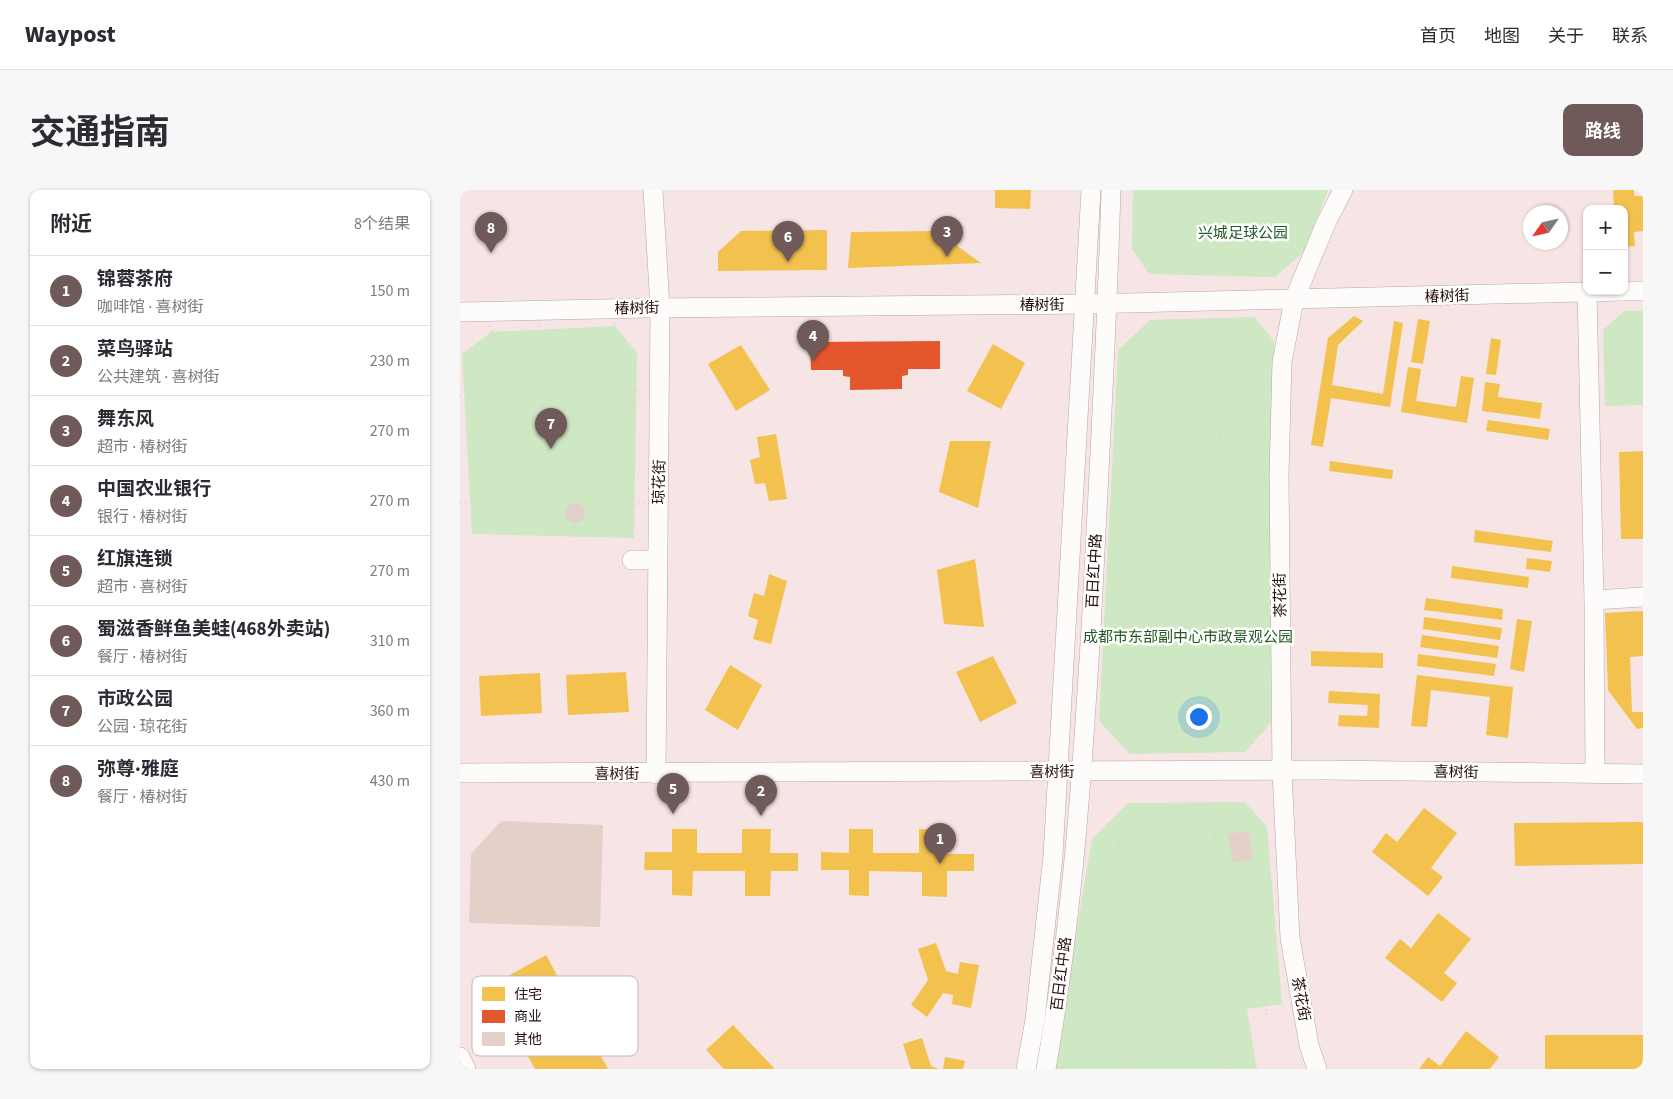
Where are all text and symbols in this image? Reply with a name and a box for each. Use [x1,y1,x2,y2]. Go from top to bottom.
text: Waypost [25,17,116,52]
text: 首页 [1420,24,1456,49]
text: 地图 [1484,24,1520,49]
text: 关于 [1548,24,1584,49]
text: 联系 [1612,24,1648,49]
button: 路线 [1563,104,1643,156]
text: 交通指南 [30,108,170,158]
north arrow [1523,205,1568,250]
map controls [1583,205,1628,295]
button: + [1583,205,1628,250]
text: 附近 [50,209,92,239]
pin: 8 [475,212,507,253]
text: 8个结果 [354,213,410,235]
pin: 3 [931,216,963,257]
pin: 6 [772,221,804,262]
park label: 兴城足球公园 [1198,223,1288,244]
button: − [1583,250,1628,295]
text: 锦蓉茶府 [97,266,173,293]
text: 1 [62,280,70,302]
text: 150 m [370,280,410,302]
street label: 椿树街 [1424,285,1470,308]
street label: 椿树街 [1019,295,1065,316]
text: 咖啡馆 · 喜树街 [97,296,203,318]
street label: 椿树街 [614,298,660,319]
pin: 4 [797,320,829,361]
text: 菜鸟驿站 [97,336,173,363]
text: 2 [62,350,70,372]
text: 230 m [370,350,410,372]
text: 公共建筑 · 喜树街 [97,366,219,388]
text: 舞东风 [97,406,154,433]
pin: 7 [535,408,567,449]
text: 3 [62,420,70,442]
text: 270 m [370,420,410,442]
text: 超市 · 椿树街 [97,436,187,458]
street label: 琼花街 [649,459,670,505]
text: 中国农业银行 [97,476,211,503]
text: 4 [62,490,70,512]
text: 270 m [370,490,410,512]
text: 银行 · 椿树街 [97,506,187,528]
street label: 百日红中路 [1082,533,1107,609]
text: 红旗连锁 [97,546,173,573]
text: 5 [62,560,70,582]
text: 270 m [370,560,410,582]
street label: 茶花街 [1270,572,1291,618]
text: 超市 · 喜树街 [97,576,187,598]
text: 蜀滋香鲜鱼美蛙(468外卖站) [97,616,330,643]
park label: 成都市东部副中心市政景观公园 [1083,627,1293,648]
text: 6 [62,630,70,652]
text: 310 m [370,630,410,652]
text: 餐厅 · 椿树街 [97,646,187,668]
text: 市政公园 [97,686,173,713]
text: 7 [62,700,70,722]
text: 360 m [370,700,410,722]
your location [1186,704,1212,730]
text: 公园 · 琼花街 [97,716,187,738]
text: 弥尊·雅庭 [97,756,179,783]
street label: 喜树街 [1029,762,1075,783]
street label: 喜树街 [1433,762,1479,783]
street label: 喜树街 [594,764,640,785]
text: 8 [62,770,70,792]
text: 430 m [370,770,410,792]
pin: 5 [657,773,689,814]
pin: 2 [745,775,777,816]
text: 餐厅 · 椿树街 [97,786,187,808]
pin: 1 [924,823,956,864]
street label: 百日红中路 [1047,936,1076,1013]
street label: 茶花街 [1286,975,1315,1023]
legend [472,976,638,1056]
text: 住宅 [514,985,542,1005]
text: 商业 [514,1007,542,1027]
text: 其他 [514,1030,542,1050]

